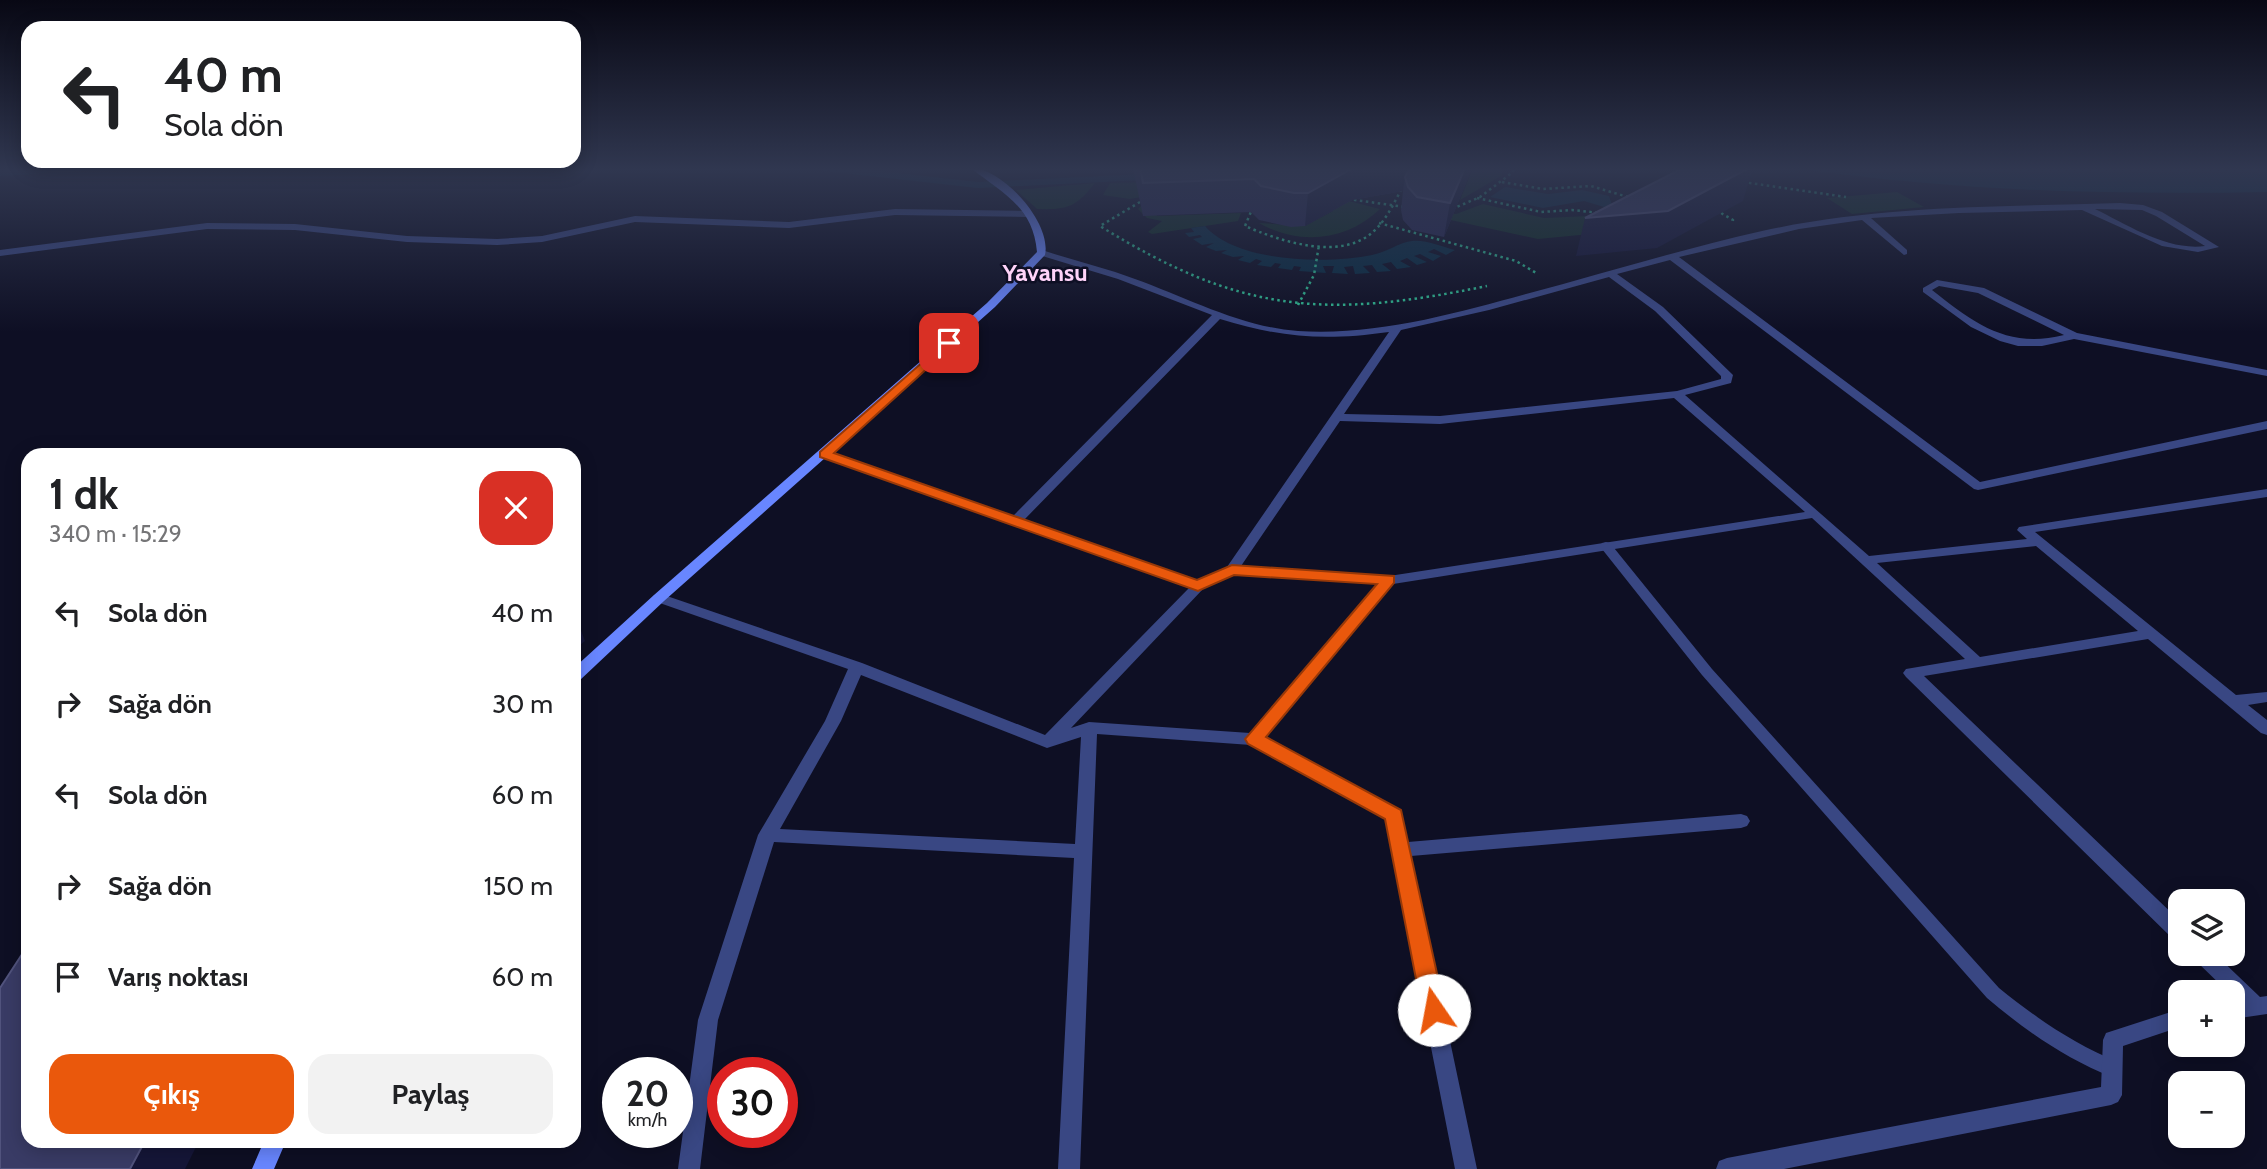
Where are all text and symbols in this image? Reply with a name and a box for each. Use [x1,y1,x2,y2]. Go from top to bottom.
text: 40 m [164,45,283,104]
icon: left [49,49,140,140]
text: Sola dön [164,105,284,144]
district label: Yavansu [1001,258,1088,287]
pin [919,313,979,373]
icon: arrive [930,324,968,362]
text: 1 dk [49,468,118,520]
button: close [479,471,553,545]
text: 340 m · 15:29 [49,520,182,548]
icon: left [49,594,87,632]
text: Sola dön [108,597,208,629]
text: 40 m [491,597,553,629]
icon: right [49,685,87,723]
text: Sağa dön [108,688,212,720]
text: 30 m [492,688,553,720]
icon: left [49,776,87,814]
text: Sola dön [108,779,208,811]
text: 60 m [491,779,553,811]
icon: right [49,867,87,905]
text: Sağa dön [108,870,212,902]
text: 150 m [484,870,553,902]
map controls [2168,889,2245,1148]
button: layers [2168,889,2245,966]
icon: arrive [49,958,87,996]
text: Varış noktası [108,961,249,993]
text: 60 m [491,961,553,993]
position arrow [1397,973,1471,1047]
button: + [2168,980,2245,1057]
button: Çıkış [49,1054,294,1134]
button: Paylaş [308,1054,553,1134]
speed limit sign: 30 [707,1057,798,1148]
button: − [2168,1071,2245,1148]
text: 20 [626,1072,669,1115]
text: km/h [628,1109,667,1131]

